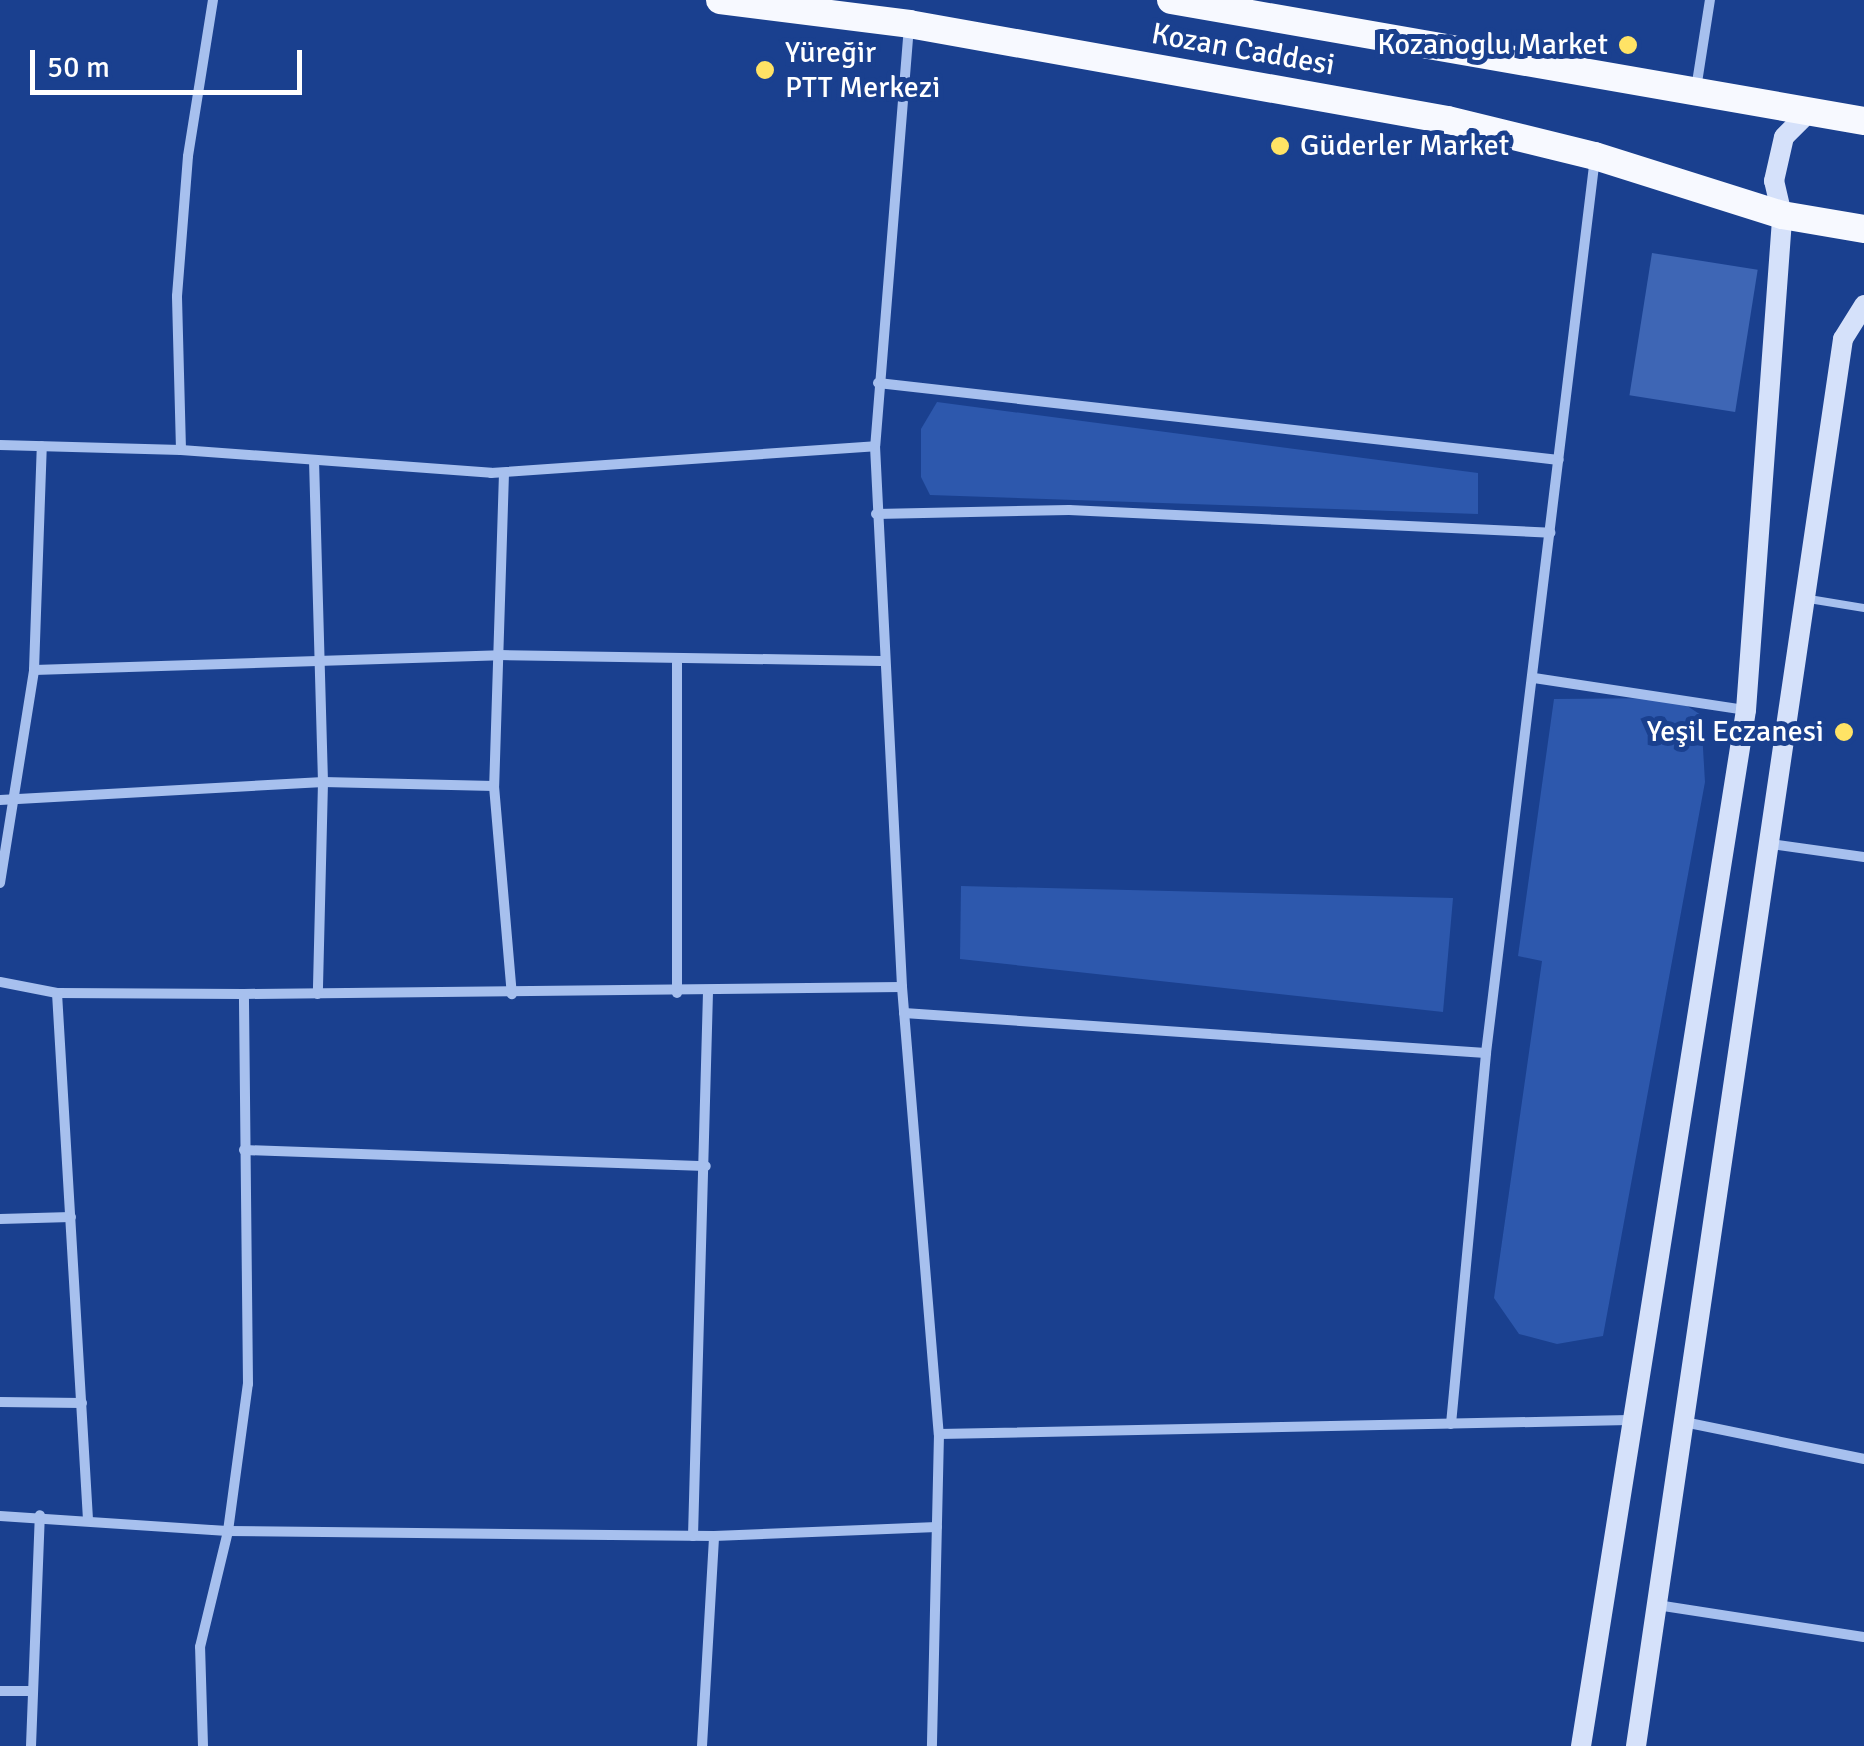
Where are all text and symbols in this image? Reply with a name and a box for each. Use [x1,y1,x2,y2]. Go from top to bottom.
street label: Kozan Caddesi [1149,16,1337,84]
place label: Kozanoglu Market [1377,27,1608,63]
scale bar [35,30,308,92]
marker: Kozanoglu Market [1617,34,1639,56]
place label: Yüreğir PTT Merkezi [785,35,940,106]
text: 50 m [47,49,110,86]
marker: Yüreğir PTT Merkezi [754,59,776,81]
place label: Güderler Market [1300,128,1509,164]
marker: Güderler Market [1269,135,1291,157]
place label: Yeşil Eczanesi [1647,714,1824,750]
marker: Yeşil Eczanesi [1833,721,1855,743]

